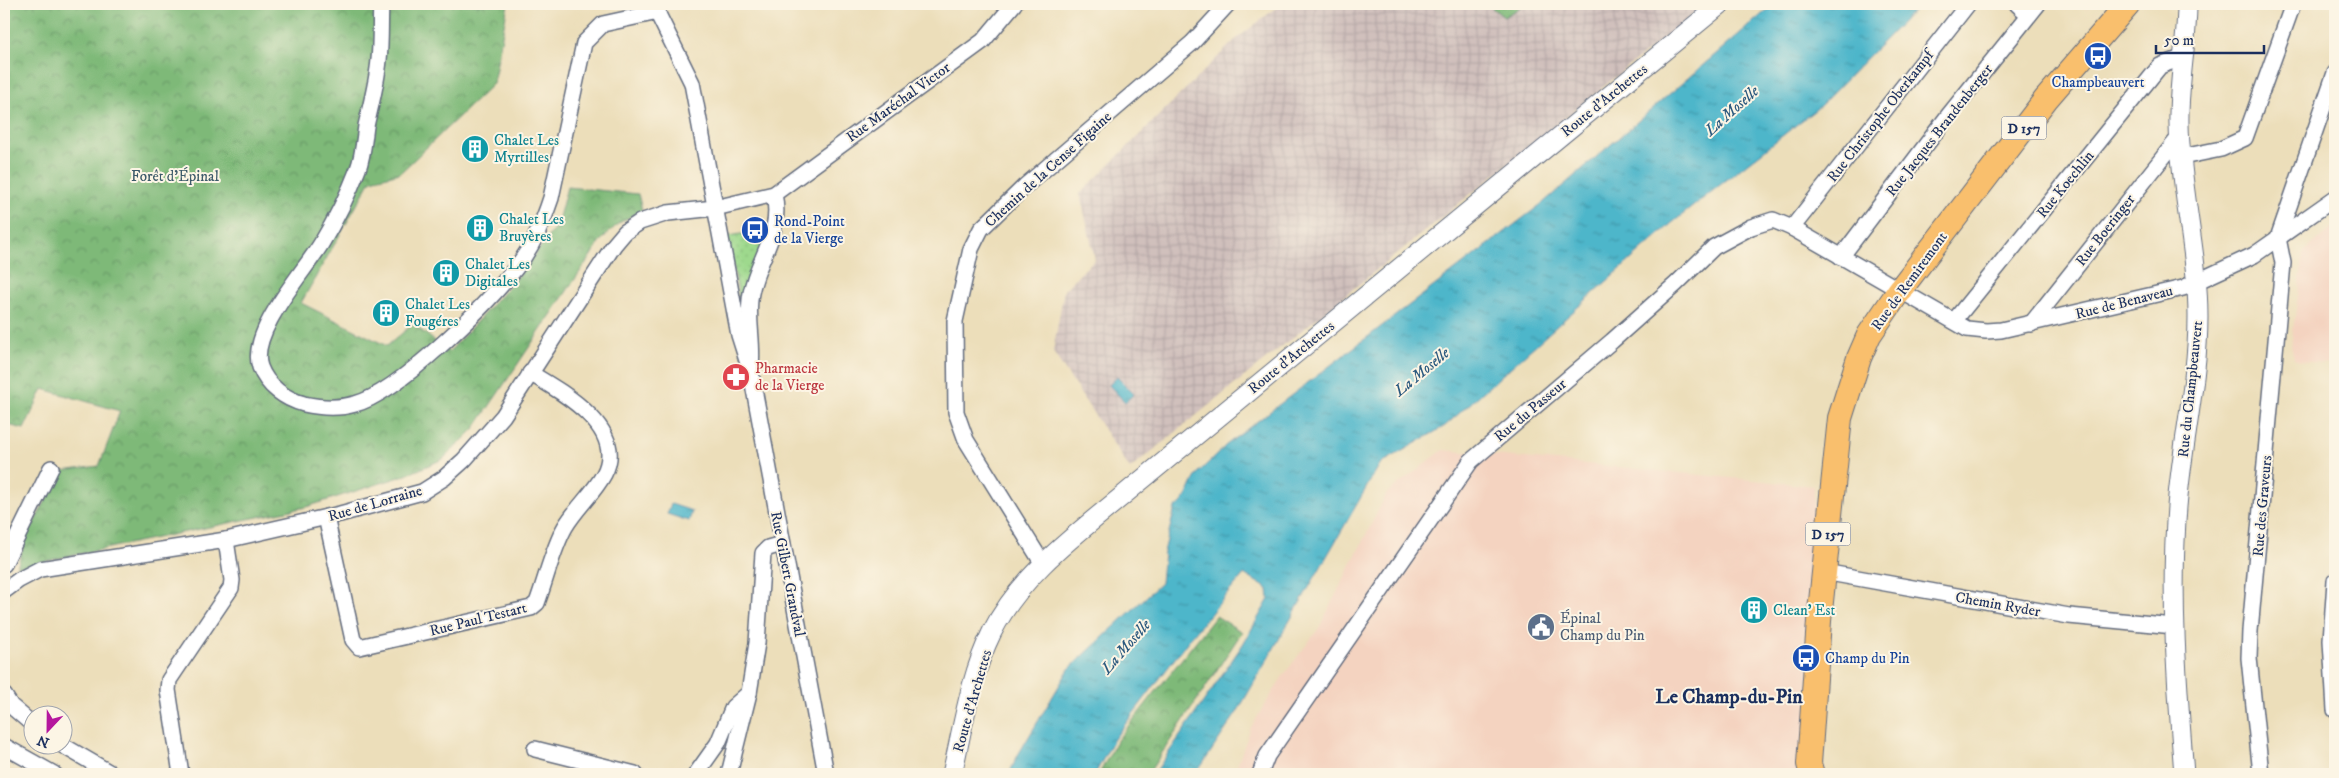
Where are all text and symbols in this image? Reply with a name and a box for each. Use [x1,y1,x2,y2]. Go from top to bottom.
scale bar [2156,22,2264,54]
text: 50 m [2164,31,2194,50]
bus stop icon: Champbeauvert [2083,41,2113,71]
street label: Rue Christophe Oberkampf [1823,45,1939,186]
street label: Rue Maréchal Victor [842,58,954,147]
street label: Route d'Archettes [1557,60,1651,141]
street label: Rue Jacques Brandenberger [1882,60,1997,200]
place label: Champbeauvert [2051,73,2145,92]
water label: La Moselle [1700,81,1763,141]
street label: Chemin de la Cense Figaine [981,107,1116,231]
road number: D 157 [2002,116,2046,140]
place label: Chalet Les Myrtilles [494,131,559,167]
building icon: Chalet Les Myrtilles [460,134,490,164]
street label: Rue Koechlin [2032,147,2098,222]
park label: Forêt d'Épinal [131,167,219,186]
street label: Rue Boeringer [2071,190,2140,270]
place label: Chalet Les Bruyères [499,210,564,246]
place label: Rond-Point de la Vierge [774,212,845,248]
building icon: Chalet Les Bruyères [465,213,495,243]
bus stop icon: Rond-Point de la Vierge [740,215,770,245]
street label: Rue de Remiremont [1867,228,1952,334]
place label: Chalet Les Digitales [465,255,530,291]
building icon: Chalet Les Digitales [431,258,461,288]
street label: Rue de Benaveau [2073,281,2175,324]
place label: Chalet Les Fougéres [405,295,470,331]
building icon: Chalet Les Fougéres [371,298,401,328]
street label: Route d'Archettes [1244,317,1338,398]
street label: Rue du Champbeauvert [2174,319,2207,458]
water label: La Moselle [1389,343,1454,401]
place label: Pharmacie de la Vierge [755,359,825,395]
pharmacy icon: Pharmacie de la Vierge [721,362,751,392]
street label: Rue du Passeur [1490,374,1571,446]
street label: Rue des Graveurs [2249,455,2276,557]
street label: Rue de Lorraine [326,481,424,526]
street label: Rue Gilbert Grandval [766,510,809,639]
road number: D 157 [1806,522,1850,546]
street label: Chemin Ryder [1954,588,2042,621]
building icon: Clean' Est [1739,595,1769,625]
street label: Rue Paul Testart [428,598,529,641]
place label: Clean' Est [1773,601,1835,620]
place label: Épinal Champ du Pin [1560,609,1645,645]
public building icon: Épinal Champ du Pin [1526,612,1556,642]
water label: La Moselle [1096,615,1155,679]
bus stop icon: Champ du Pin [1791,643,1821,673]
street label: Route d'Archettes [949,648,996,755]
place label: Champ du Pin [1825,649,1910,668]
district label: Le Champ-du-Pin [1655,685,1803,710]
north arrow [22,706,72,756]
text: N [34,730,52,752]

